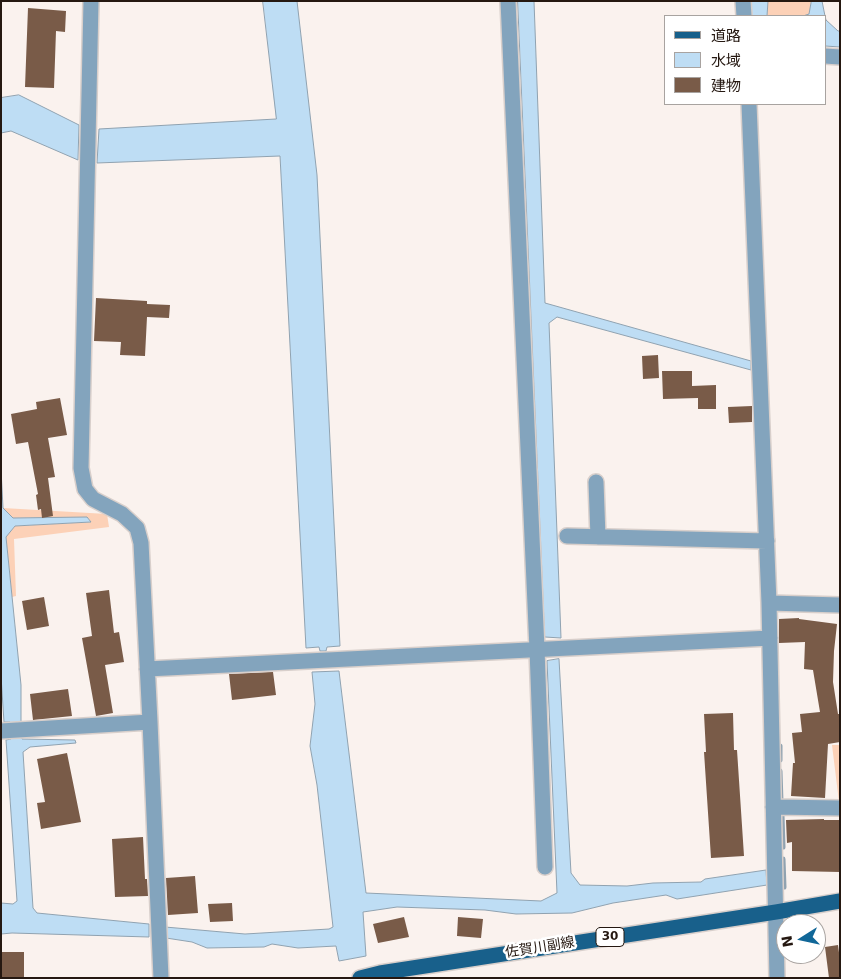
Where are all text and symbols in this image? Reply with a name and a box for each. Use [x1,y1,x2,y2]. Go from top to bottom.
legend [664,15,826,105]
text: 道路 [711,27,741,45]
text: 水域 [711,52,741,70]
text: 建物 [711,77,741,95]
north arrow [776,914,826,964]
road number: 30 [596,928,624,946]
street label: 佐賀川副線 [504,934,576,962]
text: N [778,934,796,949]

